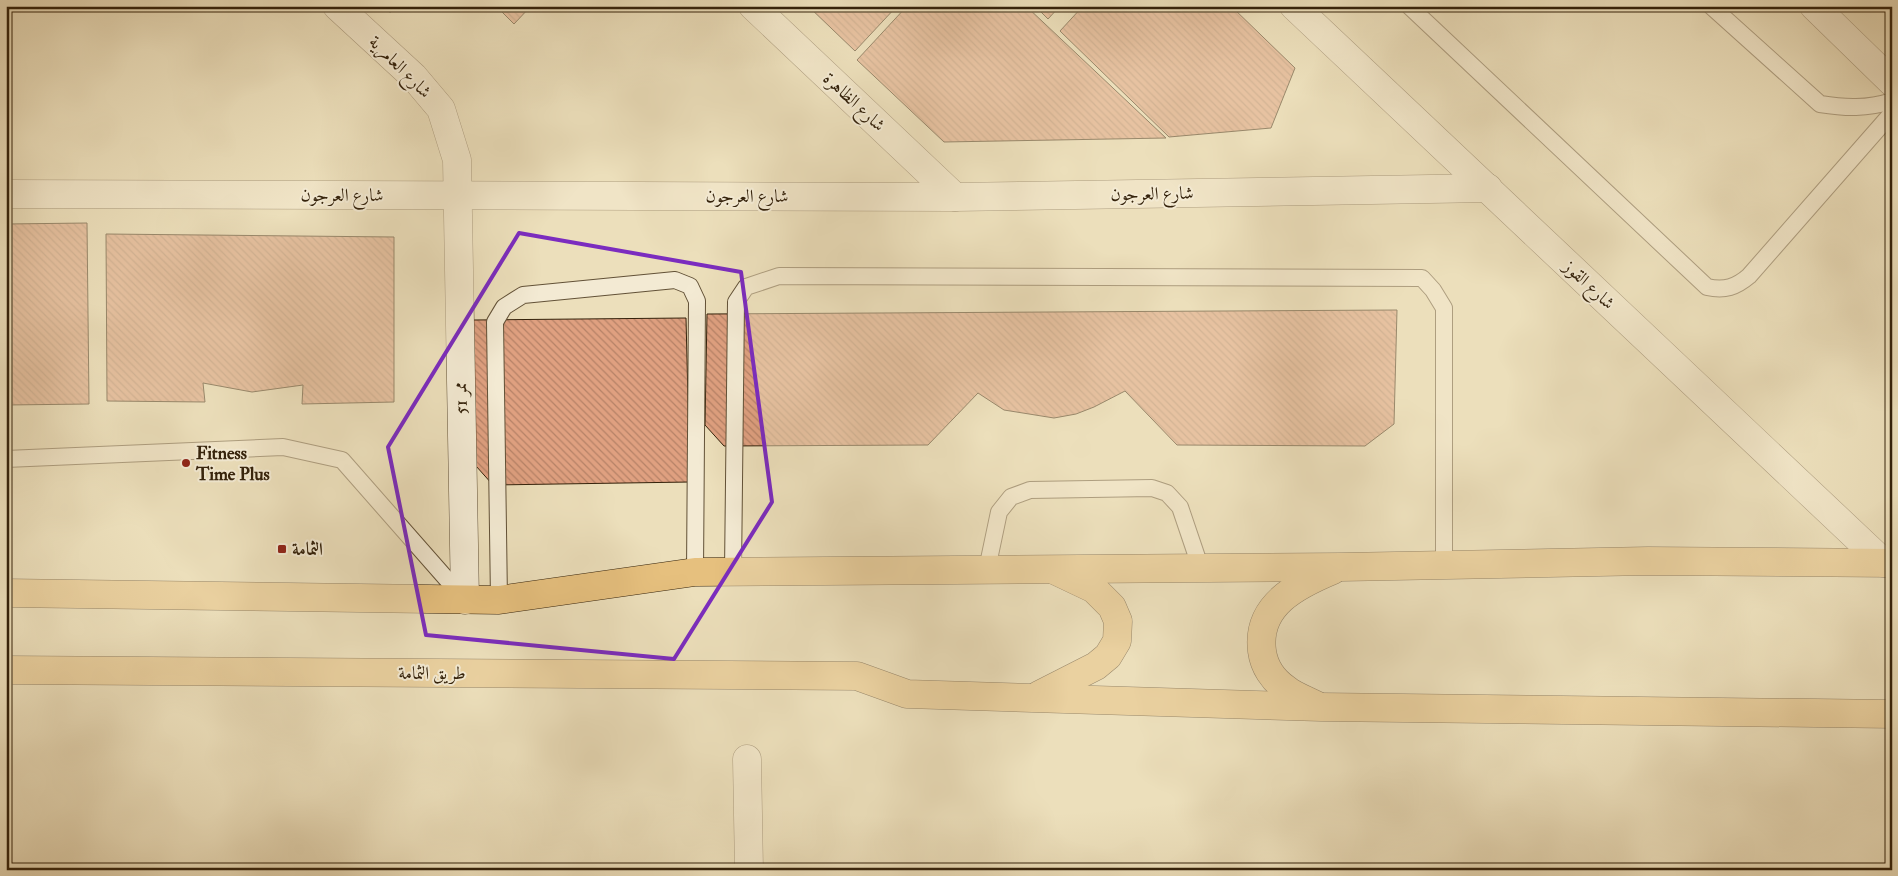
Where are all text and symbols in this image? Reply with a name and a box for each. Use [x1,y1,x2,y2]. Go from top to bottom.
street label: شارع العامرية [362,31,436,105]
street label: شارع الظاهرة [816,67,890,139]
street label: شارع العرجون [1110,182,1194,209]
street label: شارع العرجون [300,184,384,210]
street label: شارع العرجون [705,185,789,211]
street label: شارع القوز [1555,254,1620,317]
street label: ممر 51 [449,382,473,414]
place label: Fitness Time Plus [195,442,270,486]
marker: Fitness Time Plus [180,457,192,469]
place label: الثمامة [292,538,323,561]
marker: الثمامة [276,543,288,555]
street label: طريق الثمامة [398,662,466,685]

